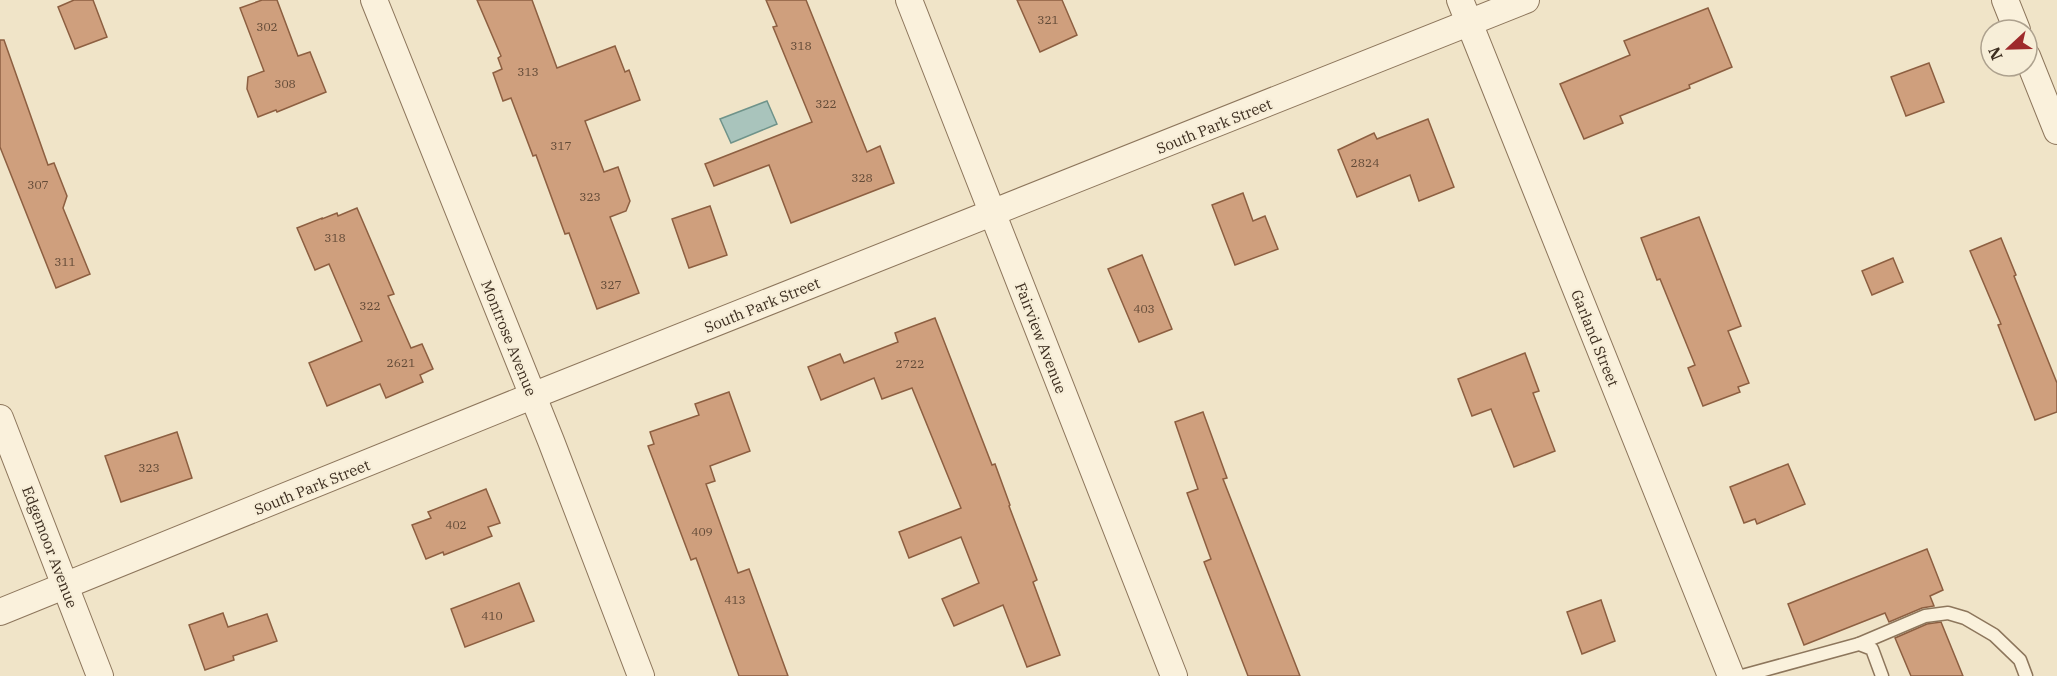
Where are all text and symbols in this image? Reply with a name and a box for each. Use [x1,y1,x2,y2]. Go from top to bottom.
house number: 321 [1037,12,1059,27]
north arrow [1979,18,2039,78]
house number: 302 [256,19,278,34]
house number: 318 [790,38,812,53]
text: N [1983,44,2007,63]
house number: 313 [517,64,539,79]
house number: 308 [274,76,296,91]
street label: South Park Street [1153,94,1275,158]
house number: 322 [815,96,837,111]
house number: 317 [550,138,572,153]
house number: 2824 [1351,155,1379,170]
house number: 328 [851,170,873,185]
house number: 307 [27,177,49,192]
house number: 323 [579,189,601,204]
house number: 318 [324,230,346,245]
house number: 311 [54,254,76,269]
street label: South Park Street [701,273,823,337]
street label: Montrose Avenue [477,277,541,399]
house number: 327 [600,277,622,292]
street label: Fairview Avenue [1011,280,1071,396]
street label: Garland Street [1567,287,1623,389]
house number: 322 [359,298,381,313]
house number: 403 [1133,301,1155,316]
house number: 2621 [387,355,415,370]
house number: 2722 [896,356,924,371]
street label: South Park Street [251,455,373,519]
house number: 323 [138,460,160,475]
street label: Edgemoor Avenue [18,483,82,611]
house number: 402 [445,517,467,532]
house number: 409 [691,524,713,539]
house number: 413 [724,592,746,607]
house number: 410 [481,608,503,623]

